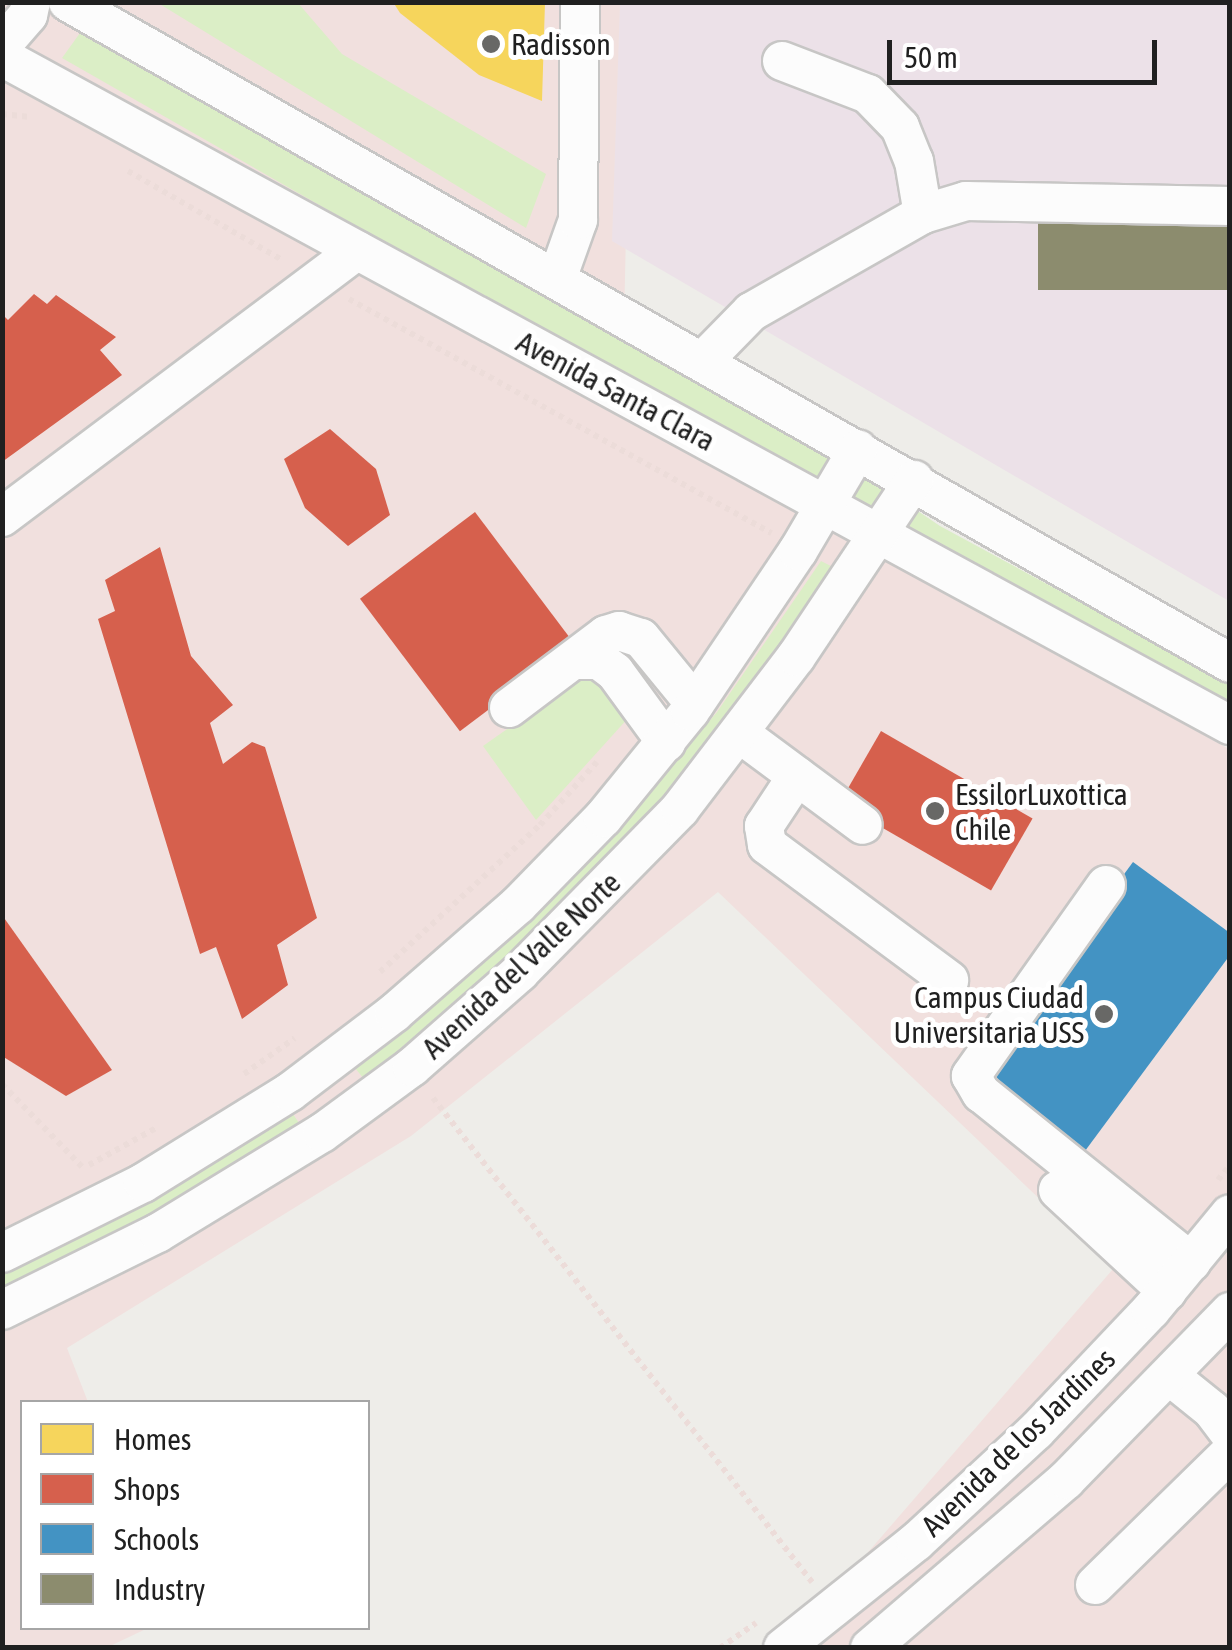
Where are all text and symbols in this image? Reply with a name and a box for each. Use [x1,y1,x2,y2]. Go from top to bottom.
scale bar [892,20,1162,82]
place label: Radisson [511,26,611,62]
marker: Radisson [480,33,502,55]
text: 50 m [904,40,958,74]
street label: Avenida Santa Clara [511,324,721,458]
place label: EssilorLuxottica Chile [955,776,1128,846]
marker: EssilorLuxottica Chile [924,800,946,822]
street label: Avenida del Valle Norte [415,864,627,1066]
place label: Campus Ciudad Universitaria USS [894,979,1084,1050]
marker: Campus Ciudad Universitaria USS [1093,1003,1115,1025]
street label: Avenida de los Jardines [914,1341,1122,1543]
legend [20,1400,370,1630]
text: Homes [114,1422,191,1456]
text: Shops [114,1472,180,1506]
text: Schools [114,1522,199,1556]
text: Industry [114,1572,205,1606]

